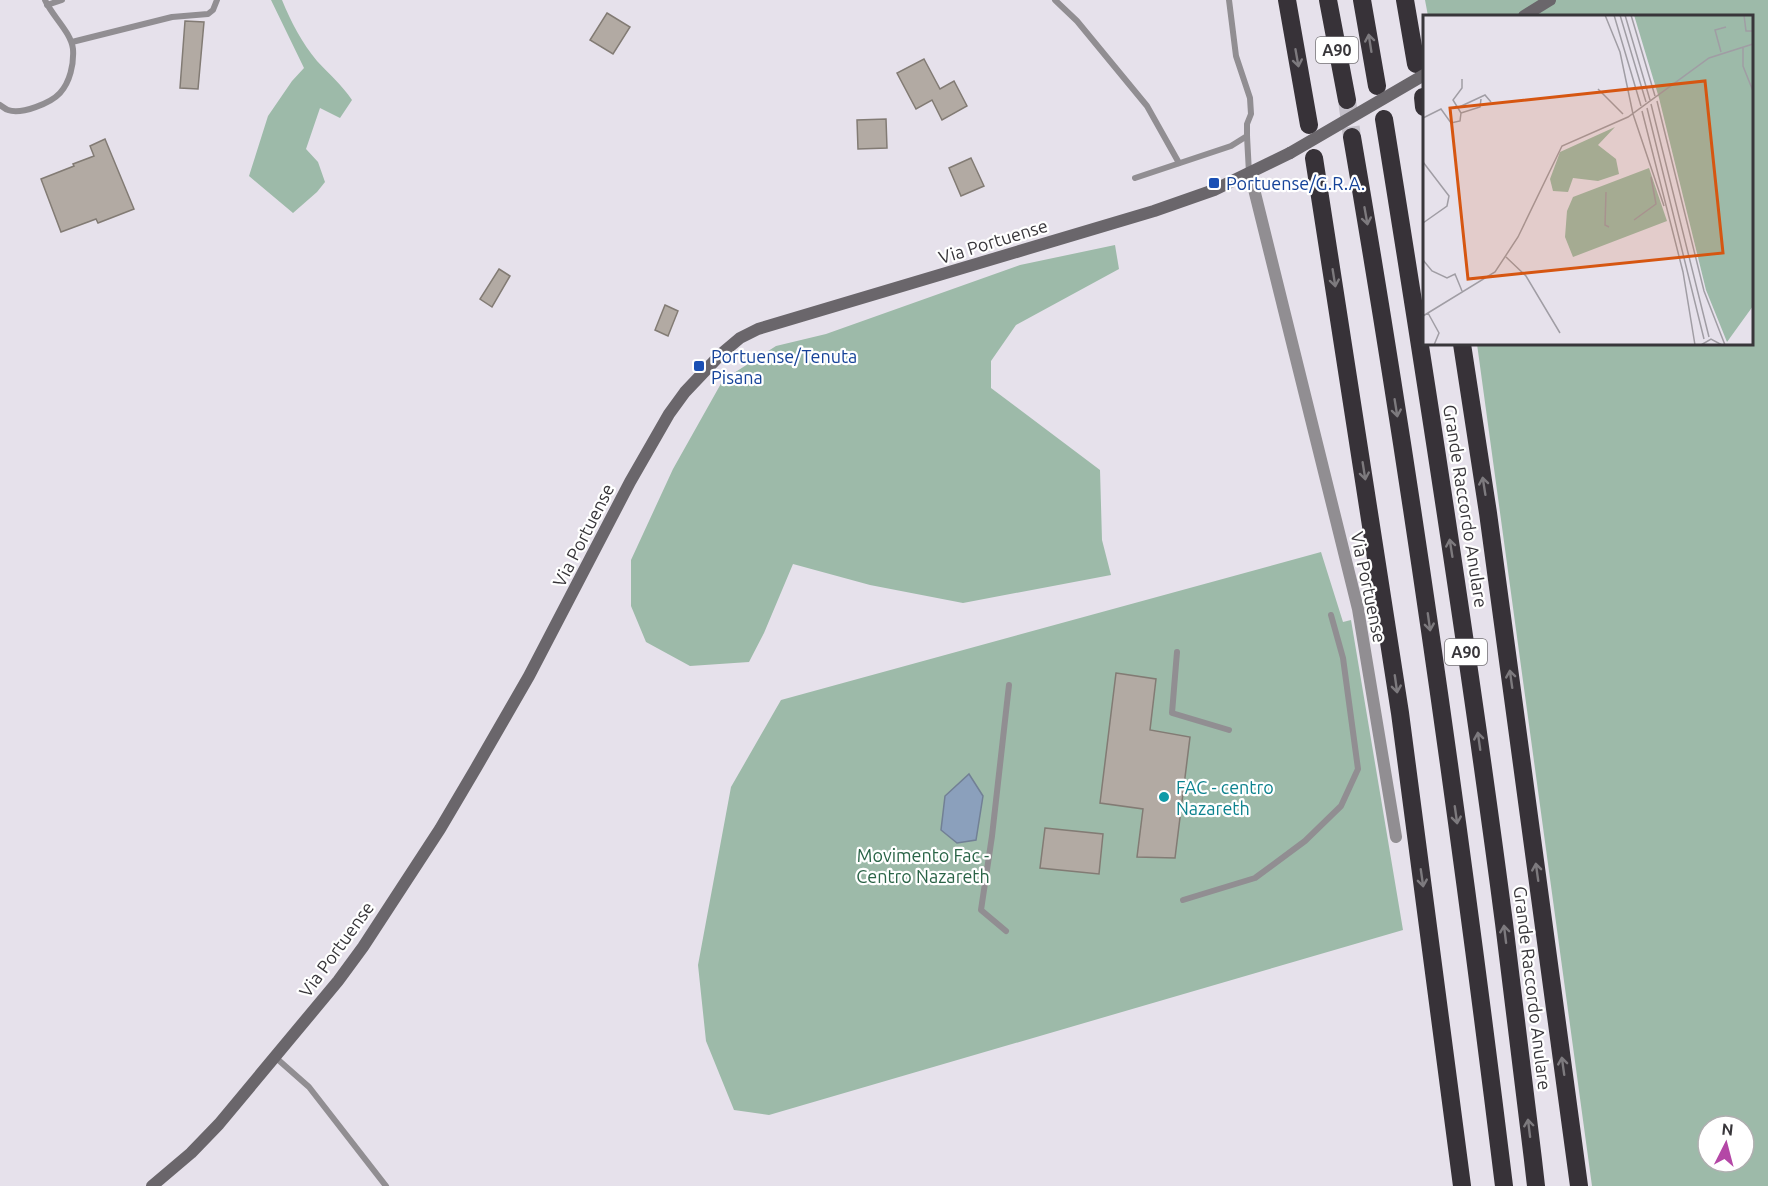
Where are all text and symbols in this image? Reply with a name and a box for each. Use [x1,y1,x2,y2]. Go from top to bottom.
inset map [1423,15,1753,345]
one-way arrow [1364,34,1375,53]
road number: A90 [1316,37,1358,63]
one-way arrow [1292,47,1303,67]
place label: Portuense/G.R.A. [1226,173,1365,193]
marker: Portuense/G.R.A. [1207,176,1221,190]
one-way arrow [1360,205,1371,225]
street label: Via Portuense [936,215,1050,267]
one-way arrow [1328,268,1339,287]
place label: Portuense/Tenuta Pisana [711,346,857,387]
marker: Portuense/Tenuta Pisana [692,359,706,373]
one-way arrow [1391,398,1402,418]
street label: Grande Raccordo Anulare [1440,403,1492,609]
one-way arrow [1358,460,1369,480]
one-way arrow [1478,477,1489,496]
street label: Via Portuense [548,480,618,590]
street label: Via Portuense [1347,530,1391,644]
one-way arrow [1445,539,1456,559]
one-way arrow [1423,611,1434,631]
road number: A90 [1445,639,1487,665]
one-way arrow [1505,670,1516,689]
one-way arrow [1390,674,1401,694]
one-way arrow [1473,732,1484,752]
place label: FAC - centro Nazareth [1176,777,1274,818]
marker: FAC - centro Nazareth [1157,790,1171,804]
one-way arrow [1451,804,1462,824]
park label: Movimento Fac - Centro Nazareth [856,845,990,886]
one-way arrow [1531,863,1542,883]
one-way arrow [1417,867,1428,887]
street label: Grande Raccordo Anulare [1511,885,1555,1091]
street label: Via Portuense [295,897,377,1001]
one-way arrow [1500,925,1511,945]
one-way arrow [1557,1056,1568,1076]
north arrow [1696,1114,1756,1174]
one-way arrow [1524,1119,1535,1138]
text: N [1721,1120,1734,1139]

